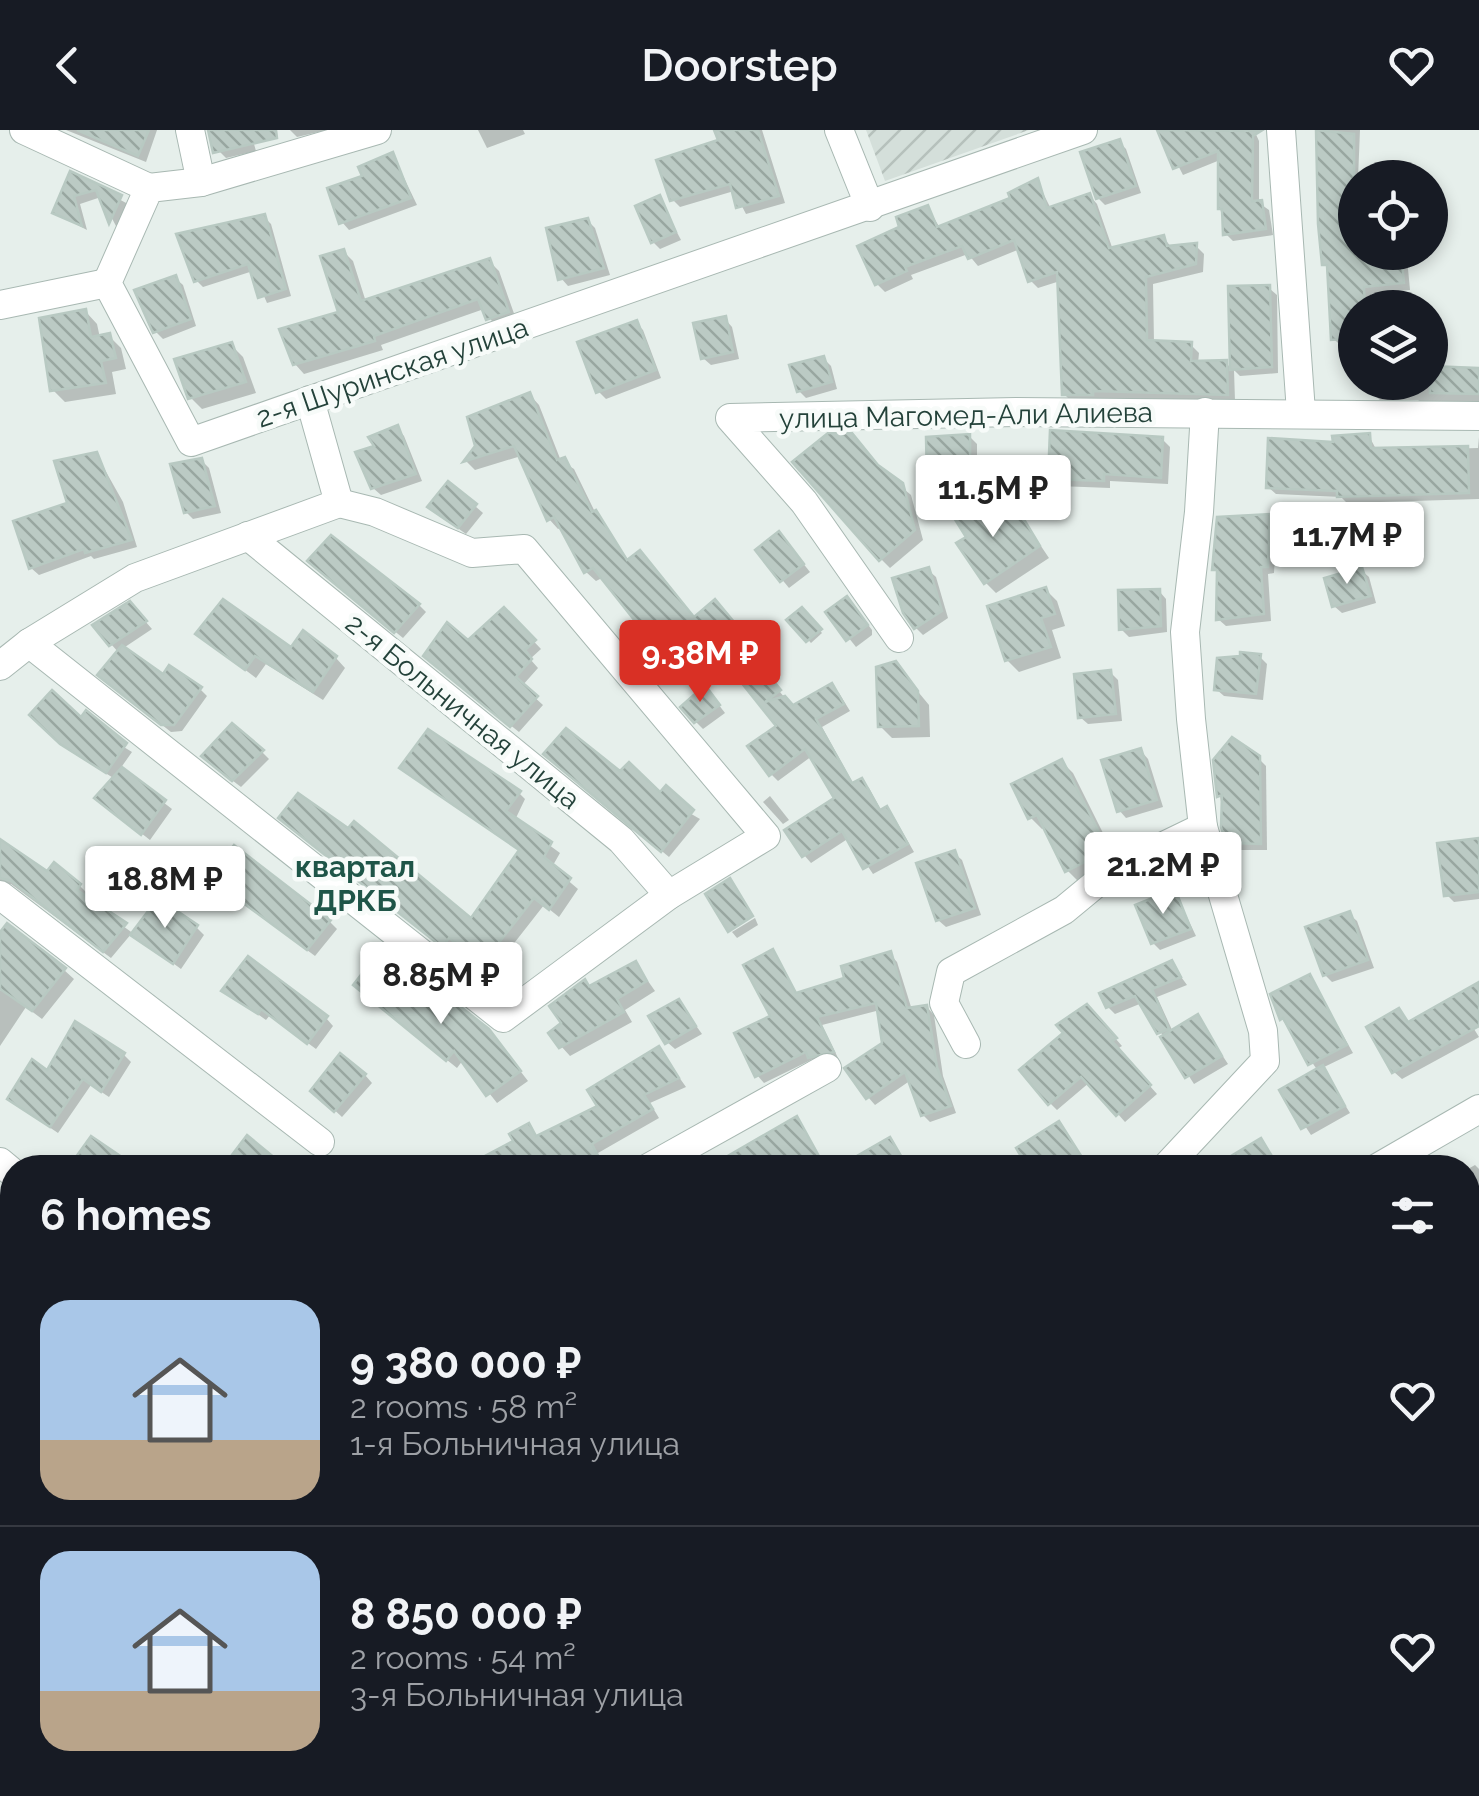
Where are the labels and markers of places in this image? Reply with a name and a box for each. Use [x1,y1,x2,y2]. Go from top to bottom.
pin: 11.5M ₽ [901,455,1085,540]
pin: 11.7M ₽ [1255,502,1439,587]
pin: 9.38M ₽ [608,620,792,705]
pin: 21.2M ₽ [1071,832,1255,917]
pin: 18.8M ₽ [73,846,257,931]
pin: 8.85M ₽ [349,942,533,1027]

